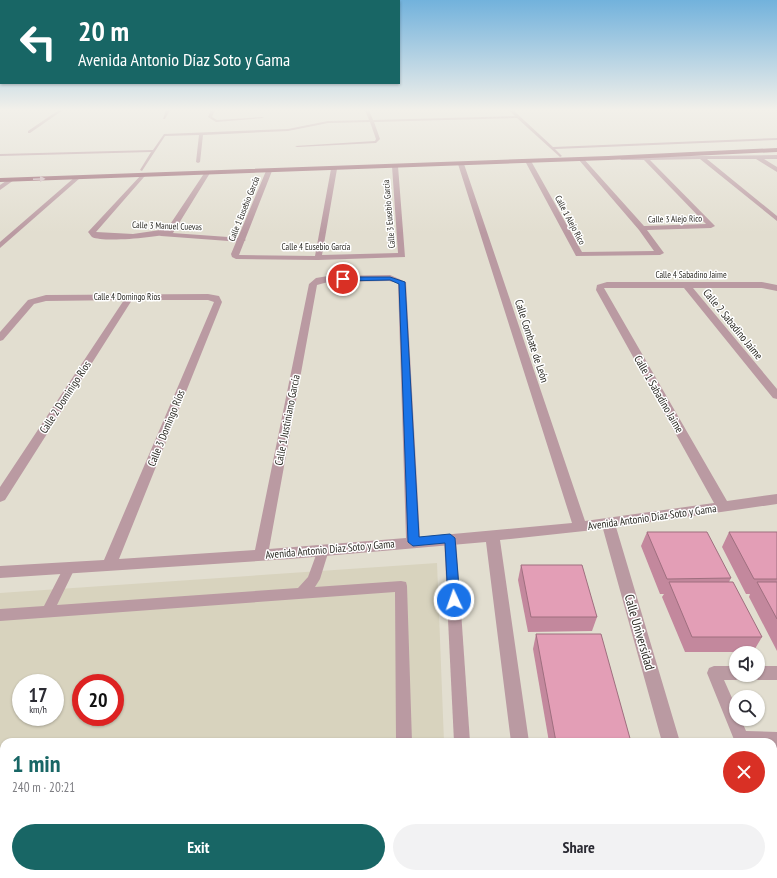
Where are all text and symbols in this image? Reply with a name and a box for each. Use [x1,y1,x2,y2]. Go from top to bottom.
text: 20 m [78,12,129,49]
icon: left [12,16,64,68]
text: Avenida Antonio Díaz Soto y Gama [78,48,290,71]
street label: Calle 1 Eusebio García [226,174,262,243]
one-way arrow [33,176,46,182]
street label: Calle 3 Eusebio García [380,179,397,249]
street label: Calle 1 Alejo Rico [552,193,588,247]
street label: Calle 3 Alejo Rico [648,213,702,225]
street label: Calle 3 Manuel Cuevas [132,219,202,232]
street label: Calle 4 Eusebio García [282,241,351,252]
pin [326,262,360,296]
icon: arrive [332,268,354,290]
street label: Calle 4 Sabadino Jaime [655,269,727,280]
street label: Calle 2 Sabadino Jaime [700,286,766,363]
street label: Calle 4 Domingo Ríos [94,291,160,302]
street label: Calle Combate de León [512,298,552,385]
street label: Calle 1 Sabadino Jaime [631,353,687,436]
street label: Calle 2 Dominigo Ríos [36,358,94,436]
street label: Calle 1 Justiniano García [271,373,303,467]
street label: Calle 3 Domingo Ríos [144,387,188,468]
street label: Avenida Antonio Díaz Soto y Gama [587,501,717,533]
street label: Avenida Antonio Díaz Soto y Gama [265,536,395,562]
position arrow [433,579,475,621]
street label: Calle Universidad [621,592,658,672]
map controls [729,646,765,726]
button: sound [729,646,765,682]
speed limit sign: 20 [72,674,124,726]
text: 17 [28,682,48,708]
button: search [729,690,765,726]
text: km/h [29,703,47,716]
text: 1 min [12,748,60,779]
button: close [723,751,765,793]
text: 240 m · 20:21 [12,779,75,796]
button: Exit [12,824,385,870]
button: Share [393,824,765,870]

